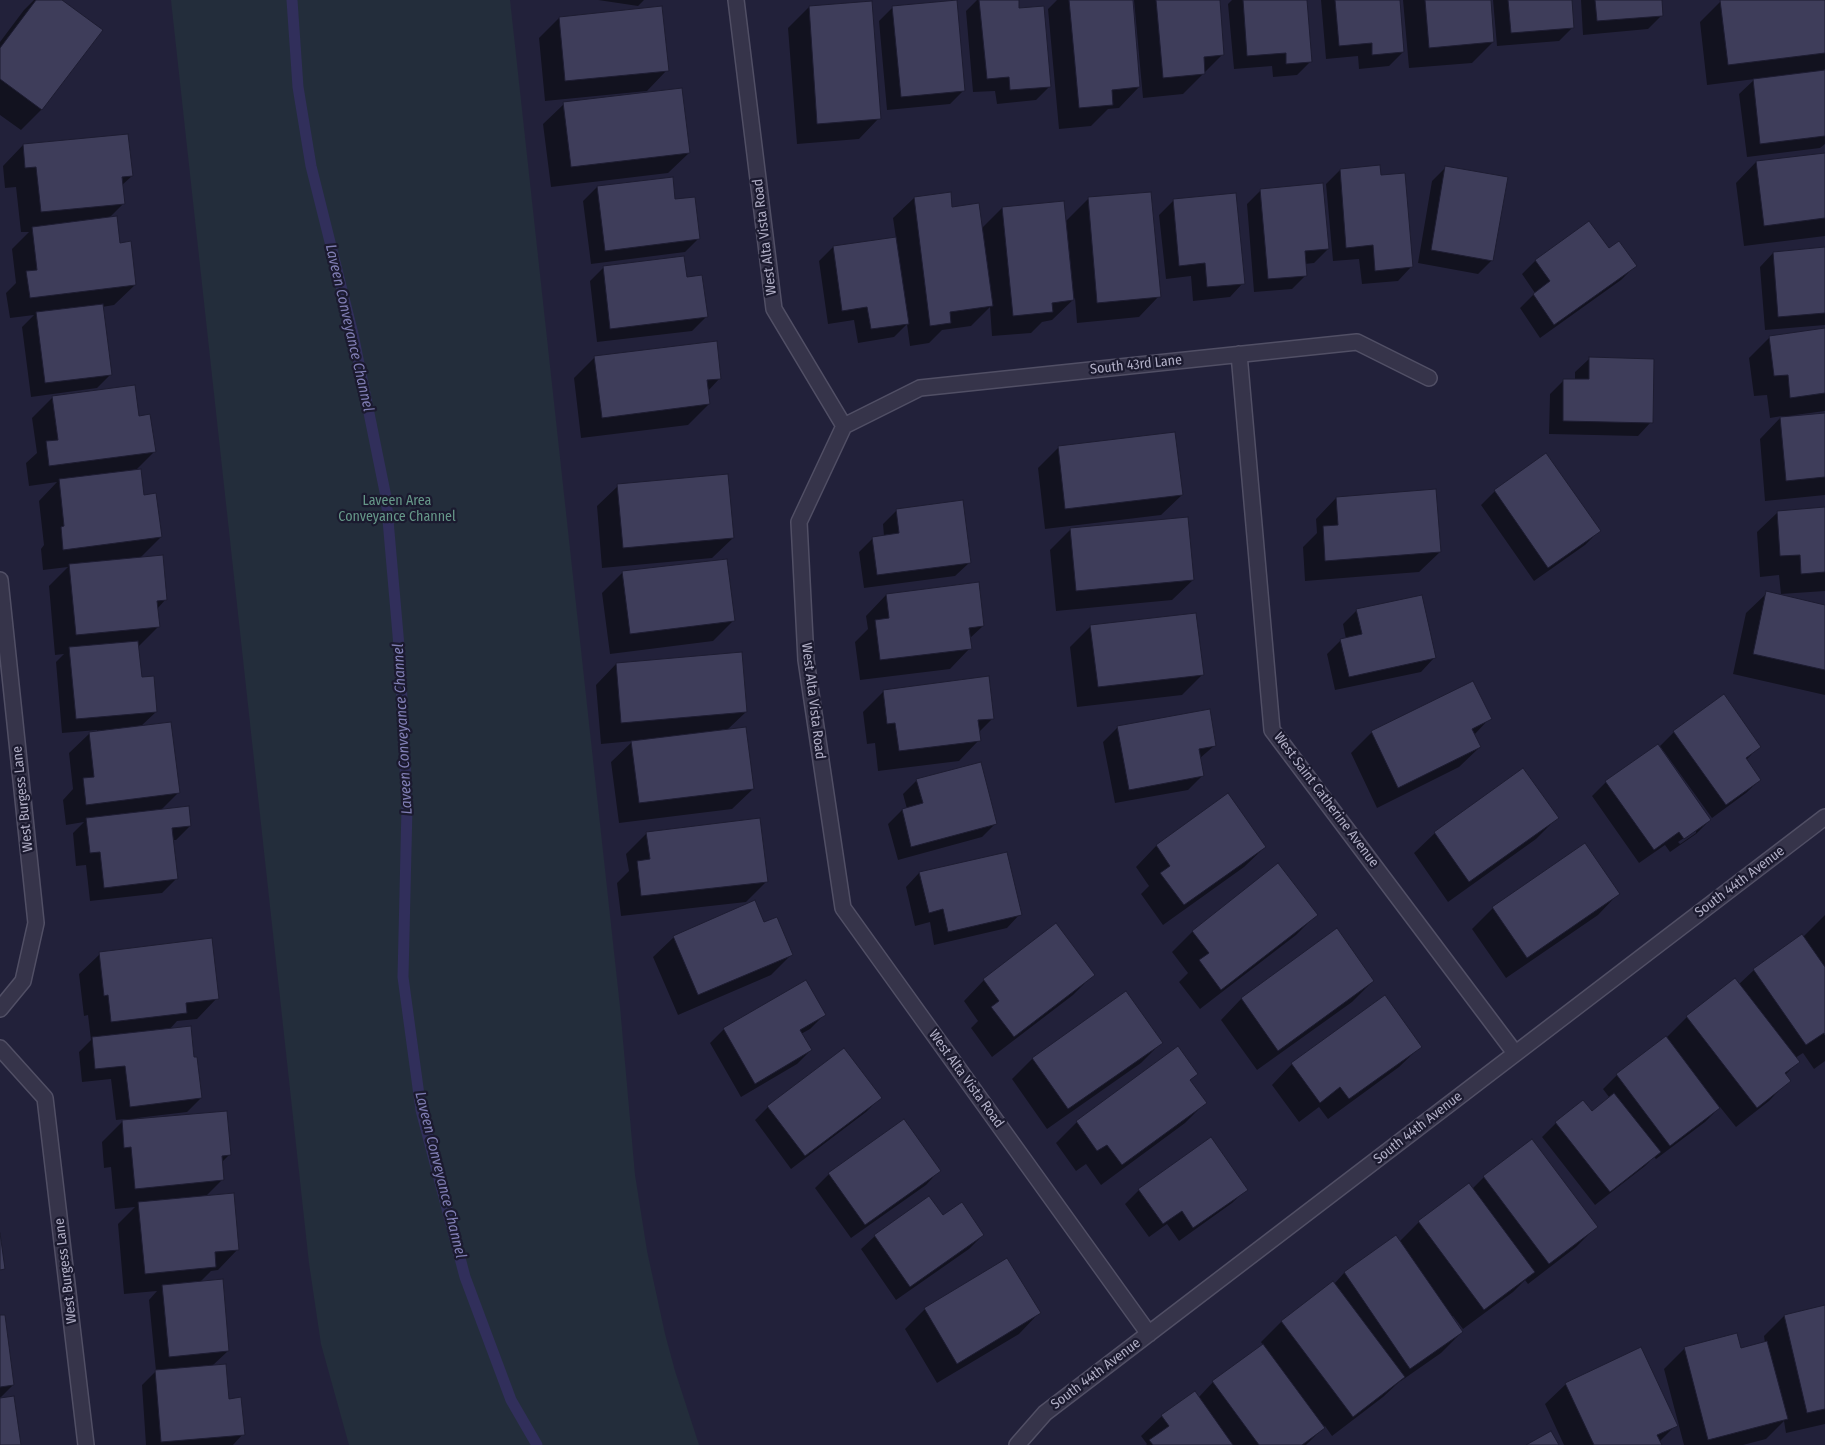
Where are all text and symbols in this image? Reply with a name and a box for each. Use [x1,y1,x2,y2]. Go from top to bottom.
street label: West Alta Vista Road [750,178,780,296]
water label: Laveen Conveyance Channel [321,243,377,413]
street label: South 43rd Lane [1089,352,1183,378]
park label: Laveen Area Conveyance Channel [338,493,456,526]
street label: West Alta Vista Road [798,642,828,760]
water label: Laveen Conveyance Channel [390,643,416,815]
street label: West Saint Catherine Avenue [1270,729,1382,871]
street label: West Burgess Lane [9,745,37,853]
street label: South 44th Avenue [1692,843,1788,921]
street label: West Alta Vista Road [925,1027,1007,1131]
street label: South 44th Avenue [1370,1088,1466,1168]
water label: Laveen Conveyance Channel [411,1090,469,1260]
street label: West Burgess Lane [51,1217,81,1325]
street label: South 44th Avenue [1048,1335,1144,1413]

